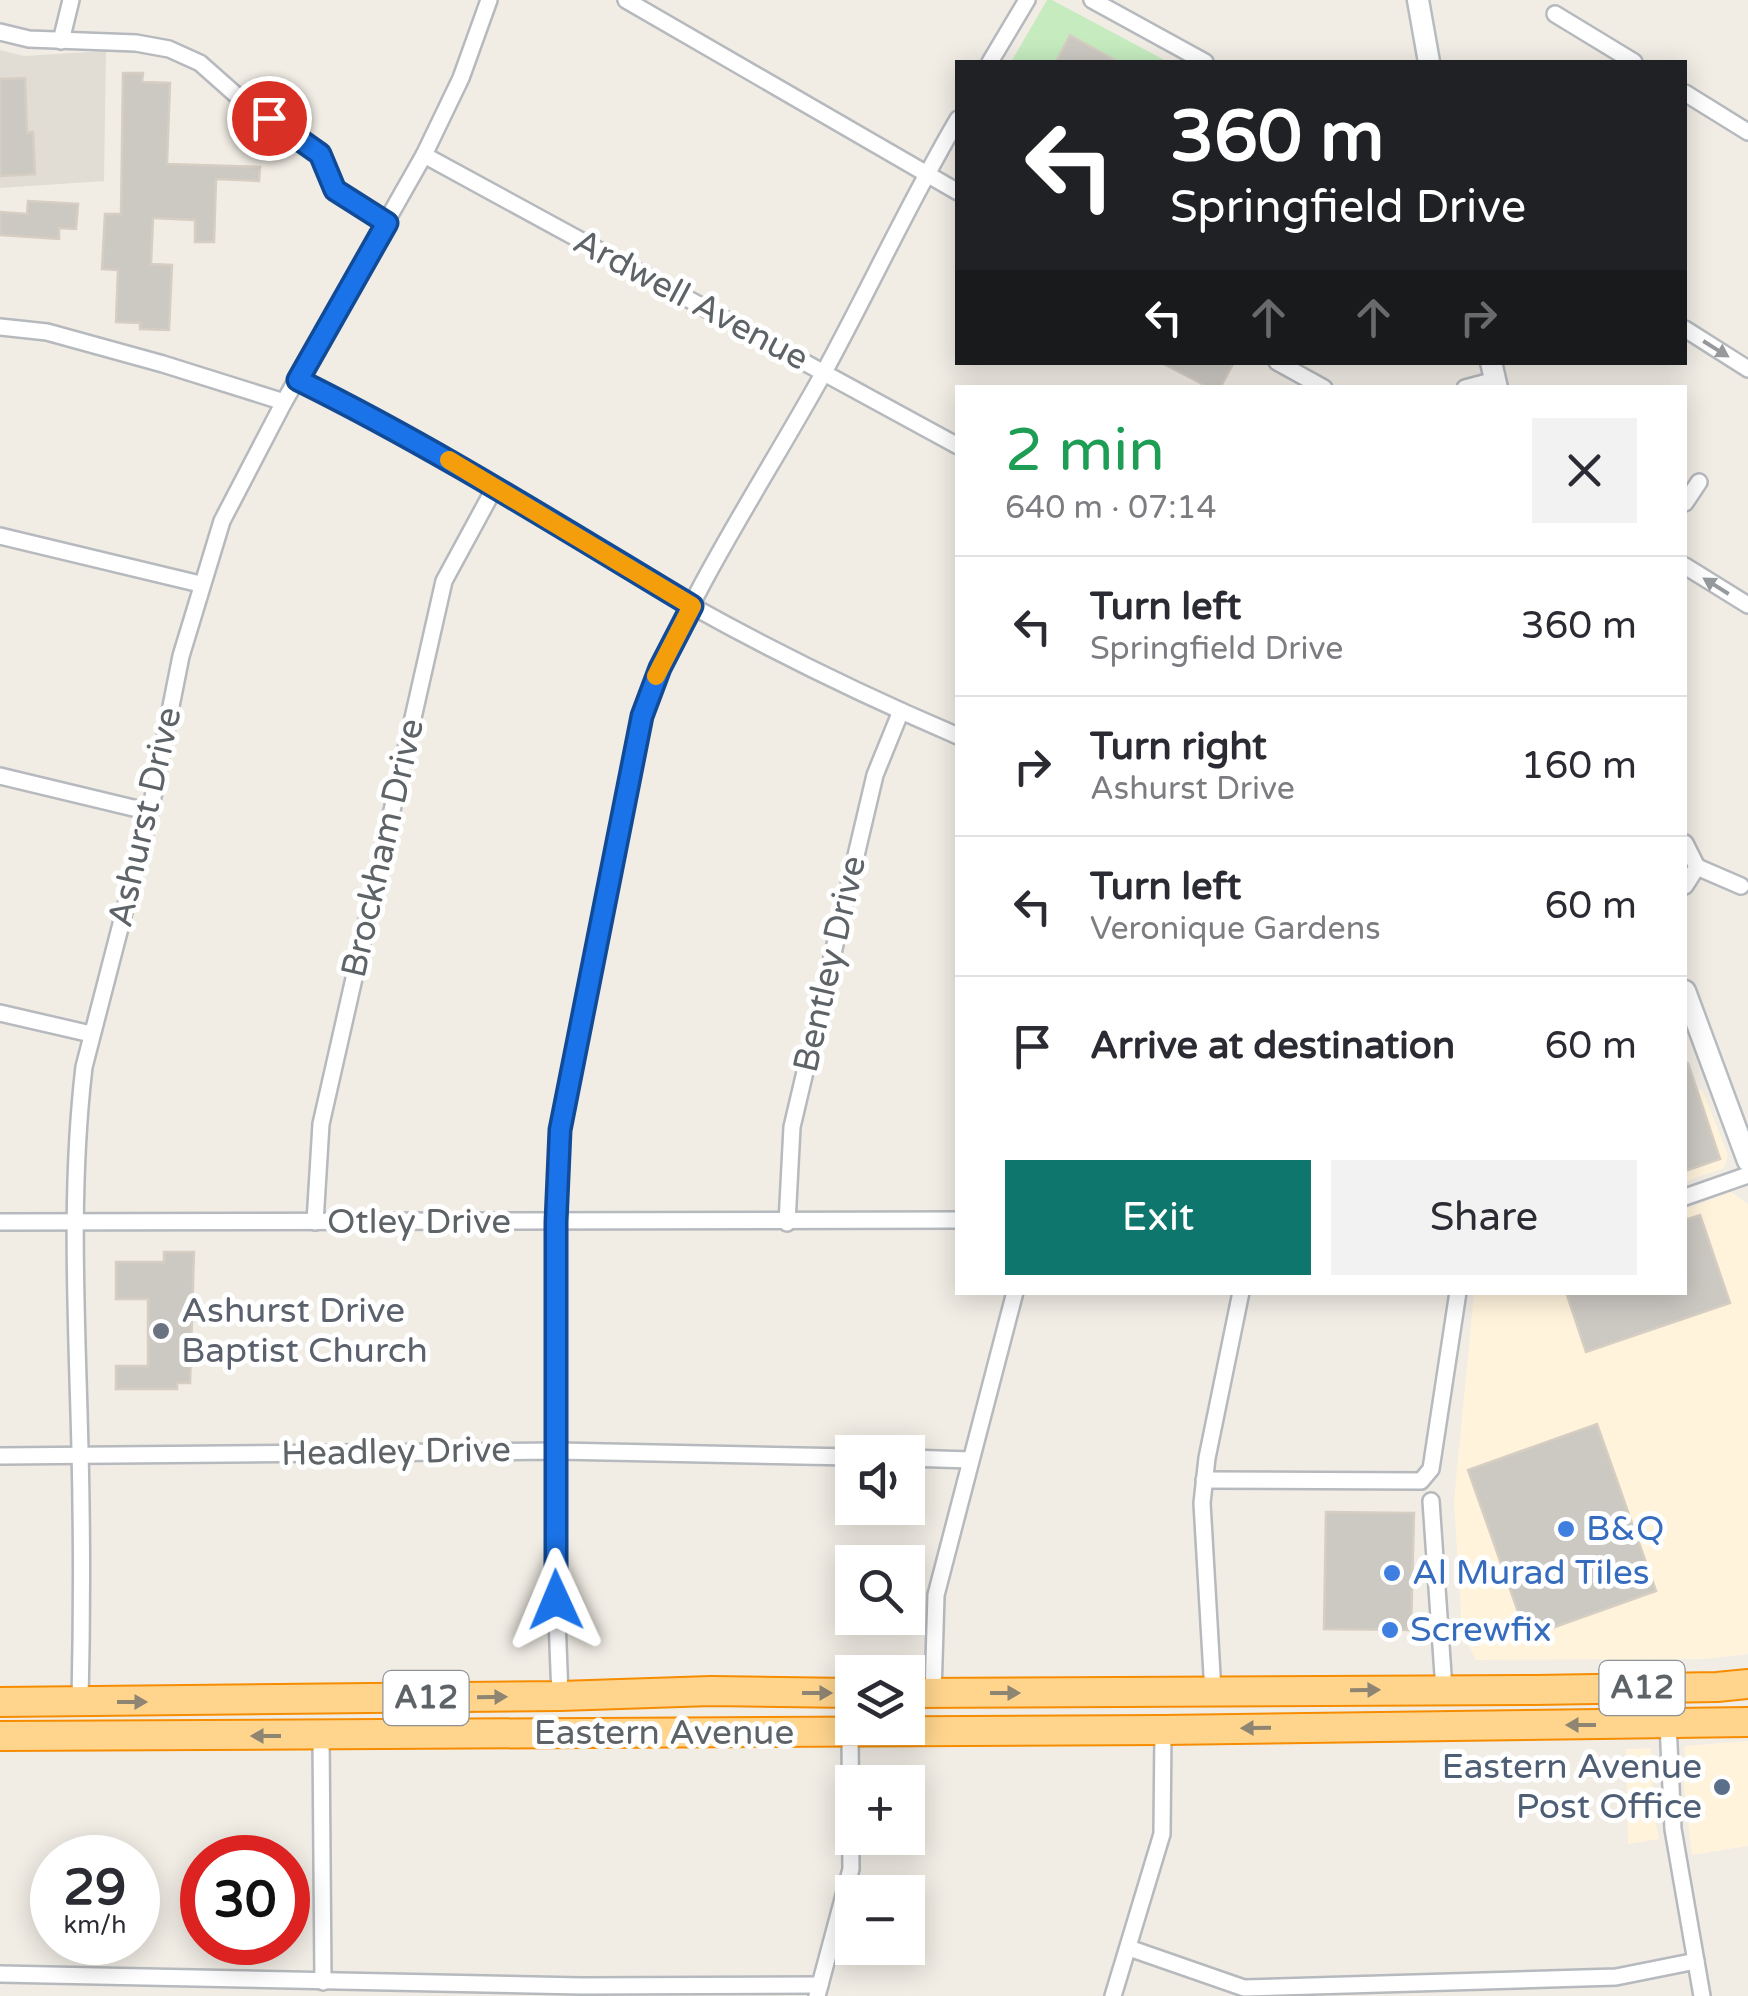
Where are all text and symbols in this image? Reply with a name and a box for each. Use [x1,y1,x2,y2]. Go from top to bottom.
pin [227,76,312,161]
icon: arrive [242,91,297,146]
text: 360 m [1170,96,1384,180]
icon: left [1005,100,1135,230]
text: Springfield Drive [1170,181,1526,235]
street label: Ardwell Avenue [566,220,816,380]
icon: left [1136,290,1191,345]
icon: ahead [1241,290,1296,345]
icon: ahead [1346,290,1401,345]
icon: right [1451,290,1506,345]
one-way arrow [1703,339,1730,358]
text: 2 min [1005,415,1165,487]
button: close [1532,418,1637,523]
text: 640 m · 07:14 [1005,489,1217,527]
one-way arrow [1703,577,1730,596]
text: Turn left [1090,584,1241,630]
icon: left [1005,599,1060,654]
text: 360 m [1521,603,1637,649]
text: Springfield Drive [1090,630,1343,668]
street label: Ashurst Drive [99,703,191,931]
street label: Brockham Drive [333,714,433,982]
text: Turn right [1090,724,1267,770]
icon: right [1005,739,1060,794]
text: 160 m [1521,743,1637,789]
text: Ashurst Drive [1090,770,1295,808]
street label: Bentley Drive [785,852,875,1076]
text: Turn left [1090,864,1241,910]
icon: left [1005,879,1060,934]
text: 60 m [1545,883,1637,929]
text: Veronique Gardens [1090,910,1381,948]
icon: arrive [1005,1019,1060,1074]
text: Arrive at destination [1090,1023,1455,1069]
text: 60 m [1545,1023,1637,1069]
button: Exit [1005,1160,1311,1275]
button: Share [1331,1160,1637,1275]
street label: Otley Drive [327,1201,511,1243]
place label: Ashurst Drive Baptist Church [181,1290,428,1372]
marker: Ashurst Drive Baptist Church [150,1320,172,1342]
street label: Headley Drive [281,1429,511,1475]
map controls [835,1435,925,1965]
button: sound [835,1435,925,1525]
place label: B&Q [1586,1508,1664,1550]
marker: B&Q [1555,1518,1577,1540]
button: search [835,1545,925,1635]
position arrow [504,1548,608,1652]
place label: Al Murad Tiles [1412,1552,1650,1594]
marker: Al Murad Tiles [1381,1562,1403,1584]
place label: Screwfix [1410,1609,1552,1651]
marker: Screwfix [1379,1619,1401,1641]
button: layers [835,1655,925,1745]
road number: A12 [1600,1661,1684,1715]
road number: A12 [384,1671,468,1725]
one-way arrow [1349,1682,1381,1698]
one-way arrow [802,1685,834,1701]
one-way arrow [989,1685,1021,1701]
one-way arrow [477,1689,509,1705]
one-way arrow [117,1694,149,1710]
street label: Eastern Avenue [534,1712,794,1754]
one-way arrow [1564,1717,1596,1733]
one-way arrow [1239,1721,1271,1737]
one-way arrow [249,1728,281,1744]
place label: Eastern Avenue Post Office [1442,1746,1702,1828]
button: + [835,1765,925,1855]
marker: Eastern Avenue Post Office [1711,1776,1733,1798]
speed limit sign: 30 [180,1835,310,1965]
text: 29 [64,1858,126,1918]
button: − [835,1875,925,1965]
text: km/h [64,1910,126,1940]

